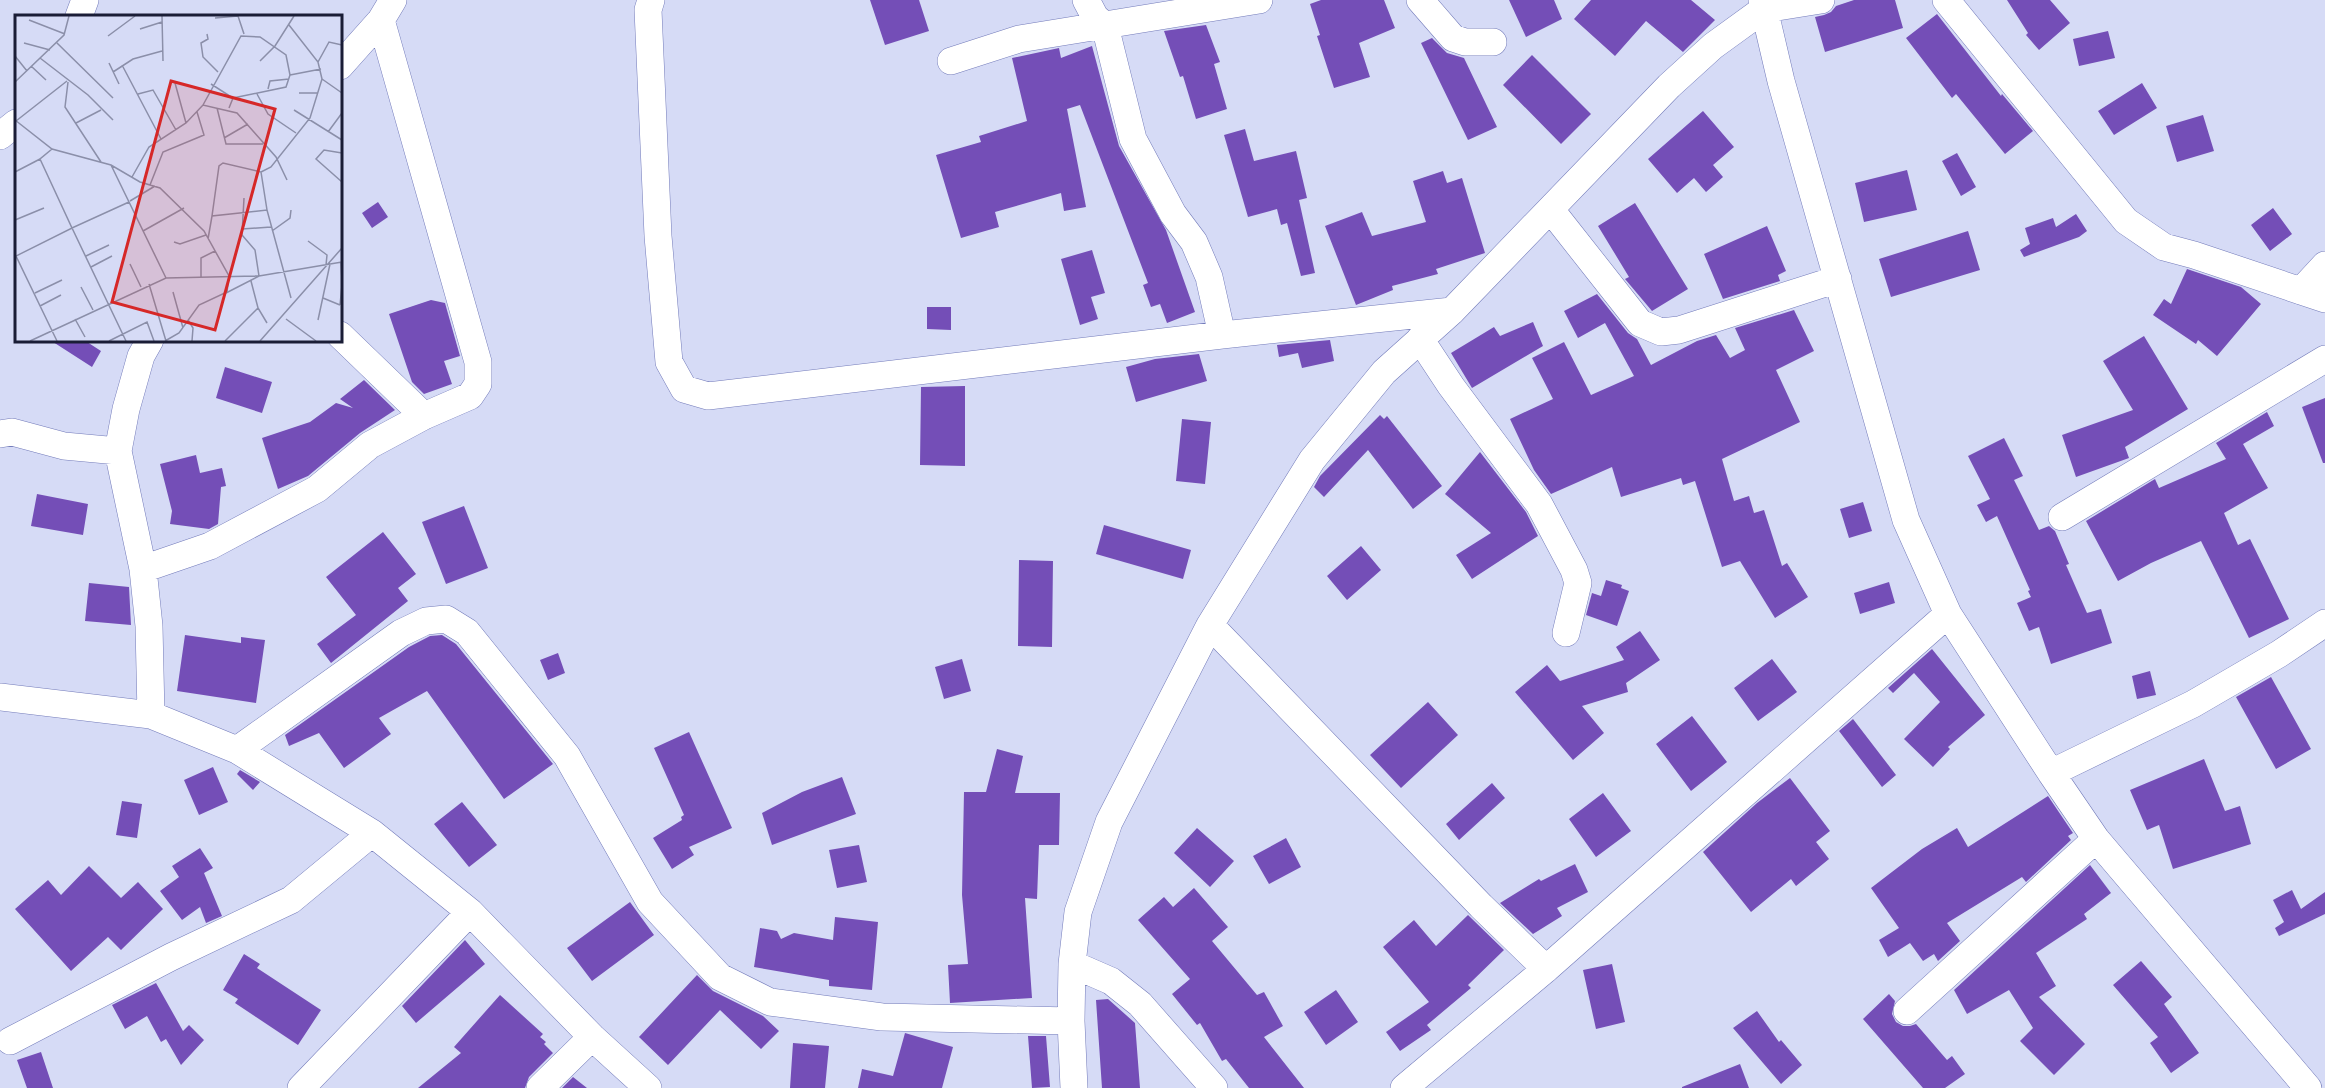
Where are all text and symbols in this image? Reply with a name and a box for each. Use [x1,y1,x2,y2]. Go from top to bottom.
inset map [15,15,342,342]

